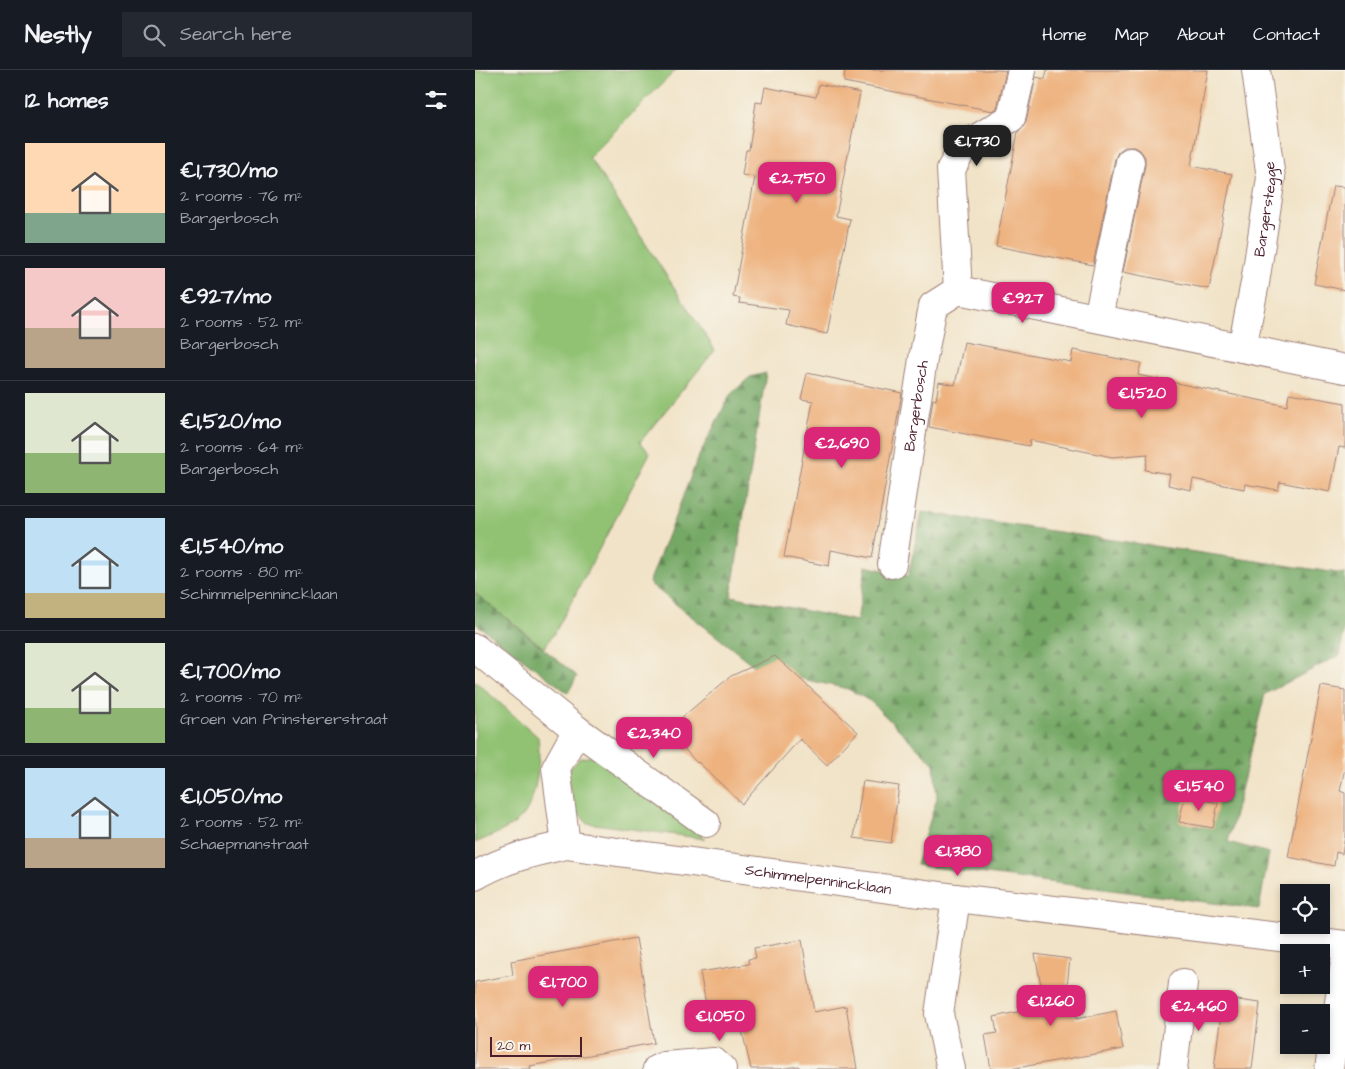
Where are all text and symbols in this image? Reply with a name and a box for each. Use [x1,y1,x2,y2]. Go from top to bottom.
search box [122,12,472,57]
text: Nestly [25,18,92,52]
icon: search [140,21,168,49]
text: Search here [180,21,292,48]
text: Home [1042,22,1087,47]
text: Map [1115,22,1149,47]
text: About [1177,22,1225,47]
text: Contact [1253,22,1320,47]
text: 12 homes [25,86,109,115]
icon: filters [422,86,450,114]
pin: €1,730 [936,124,1018,167]
text: €1,730 [954,130,1000,152]
text: €1,730/mo [180,156,278,185]
street label: Bargerstegge [1249,160,1283,258]
pin: €2,750 [756,162,838,204]
icon: home [65,163,125,223]
text: €2,750 [769,167,825,189]
text: 2 rooms · 76 m² [180,185,303,207]
text: Bargerbosch [180,207,278,229]
text: €927/mo [180,282,271,311]
pin: €927 [993,282,1053,324]
text: €927 [1003,287,1043,309]
icon: home [65,288,125,348]
text: 2 rooms · 52 m² [180,311,303,333]
text: Bargerbosch [180,333,278,355]
street label: Bargerbosch [899,358,934,453]
pin: €1,520 [1101,376,1183,419]
text: €1,520 [1118,382,1166,404]
text: €1,520/mo [180,407,281,436]
icon: home [65,413,125,473]
pin: €2,690 [801,426,883,469]
text: €2,690 [815,432,869,454]
text: 2 rooms · 64 m² [180,436,304,458]
text: Bargerbosch [180,458,278,480]
text: €1,540/mo [180,532,283,561]
icon: home [65,538,125,598]
text: 2 rooms · 80 m² [180,561,303,583]
text: Schimmelpennincklaan [180,583,338,605]
text: €1,700/mo [180,657,280,686]
icon: home [65,663,125,723]
text: 2 rooms · 70 m² [180,686,303,708]
text: Groen van Prinstererstraat [180,708,388,730]
pin: €2,340 [613,716,695,759]
text: €2,340 [627,722,681,744]
pin: €1,540 [1158,770,1240,812]
text: €1,540 [1174,775,1224,797]
text: €1,050/mo [180,782,282,811]
icon: home [65,788,125,848]
text: 2 rooms · 52 m² [180,811,303,833]
text: Schaepmanstraat [180,833,309,855]
pin: €1,380 [917,834,999,877]
text: €1,380 [935,840,981,862]
street label: Schimmelpennincklaan [743,859,893,900]
map controls [1280,884,1330,1054]
button: locate [1280,884,1330,934]
button: + [1280,944,1330,994]
pin: €1,700 [522,966,604,1008]
text: €1,700 [539,971,587,993]
pin: €1,260 [1010,984,1092,1027]
text: €1,260 [1028,990,1074,1012]
pin: €2,460 [1158,990,1240,1032]
text: €2,460 [1171,995,1227,1017]
pin: €1,050 [679,1000,761,1042]
button: − [1280,1004,1330,1054]
text: €1,050 [695,1005,745,1027]
scale bar [490,1034,583,1057]
text: 20 m [497,1036,530,1056]

